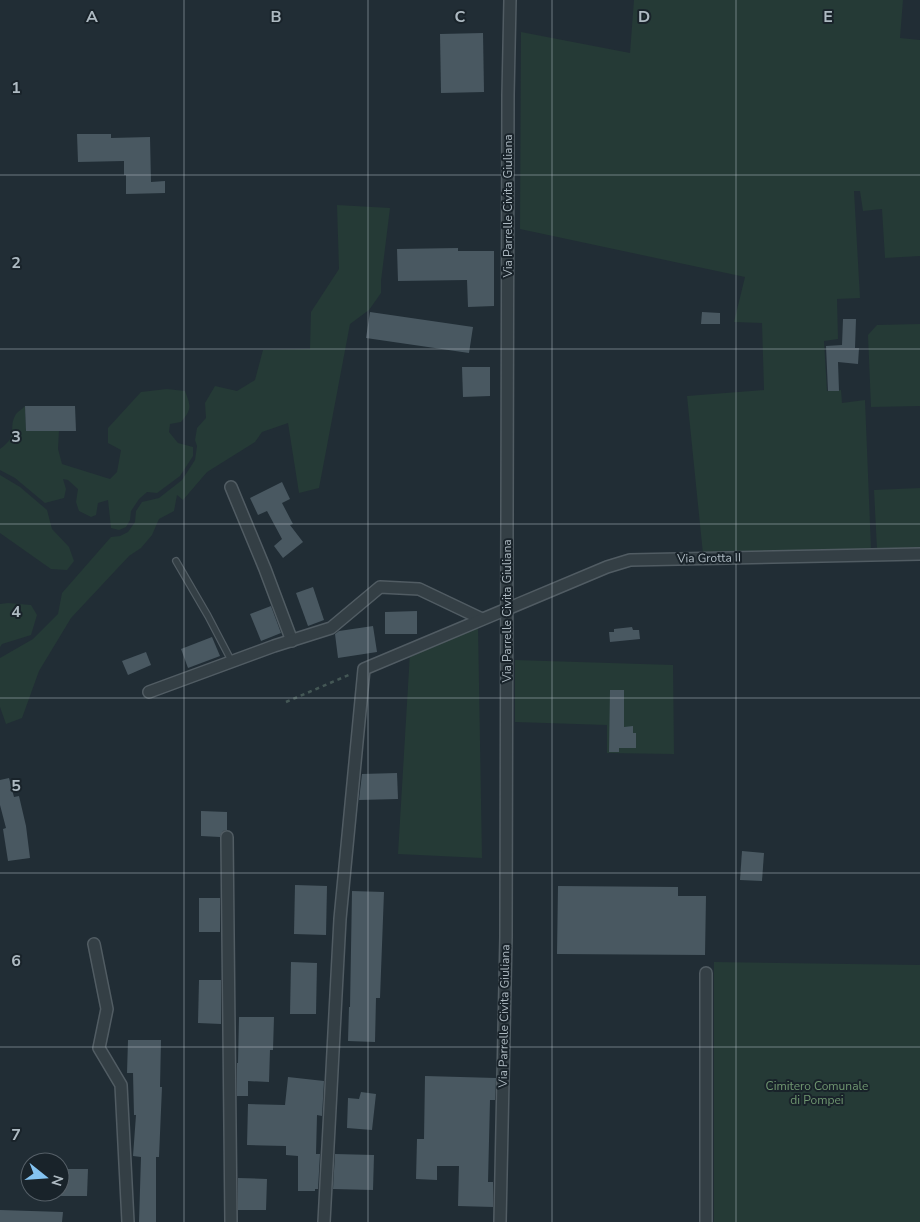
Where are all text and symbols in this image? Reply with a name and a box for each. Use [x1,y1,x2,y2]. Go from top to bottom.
text: A [86,6,98,28]
text: B [270,6,282,28]
text: C [455,6,466,28]
text: D [638,6,650,28]
text: E [823,6,833,28]
text: 1 [11,77,21,99]
street label: Via Parrelle Civita Giuliana [500,134,516,279]
text: 2 [11,252,21,274]
text: 3 [11,426,21,448]
street label: Via Parrelle Civita Giuliana [499,539,515,684]
street label: Via Grotta II [676,549,741,567]
text: 4 [11,601,21,623]
text: 5 [11,775,21,797]
street label: Via Parrelle Civita Giuliana [495,944,513,1089]
text: 6 [11,950,21,972]
park label: Cimitero Comunale di Pompei [766,1078,868,1108]
text: 7 [11,1124,21,1146]
north arrow [20,1152,70,1202]
text: N [46,1173,68,1188]

